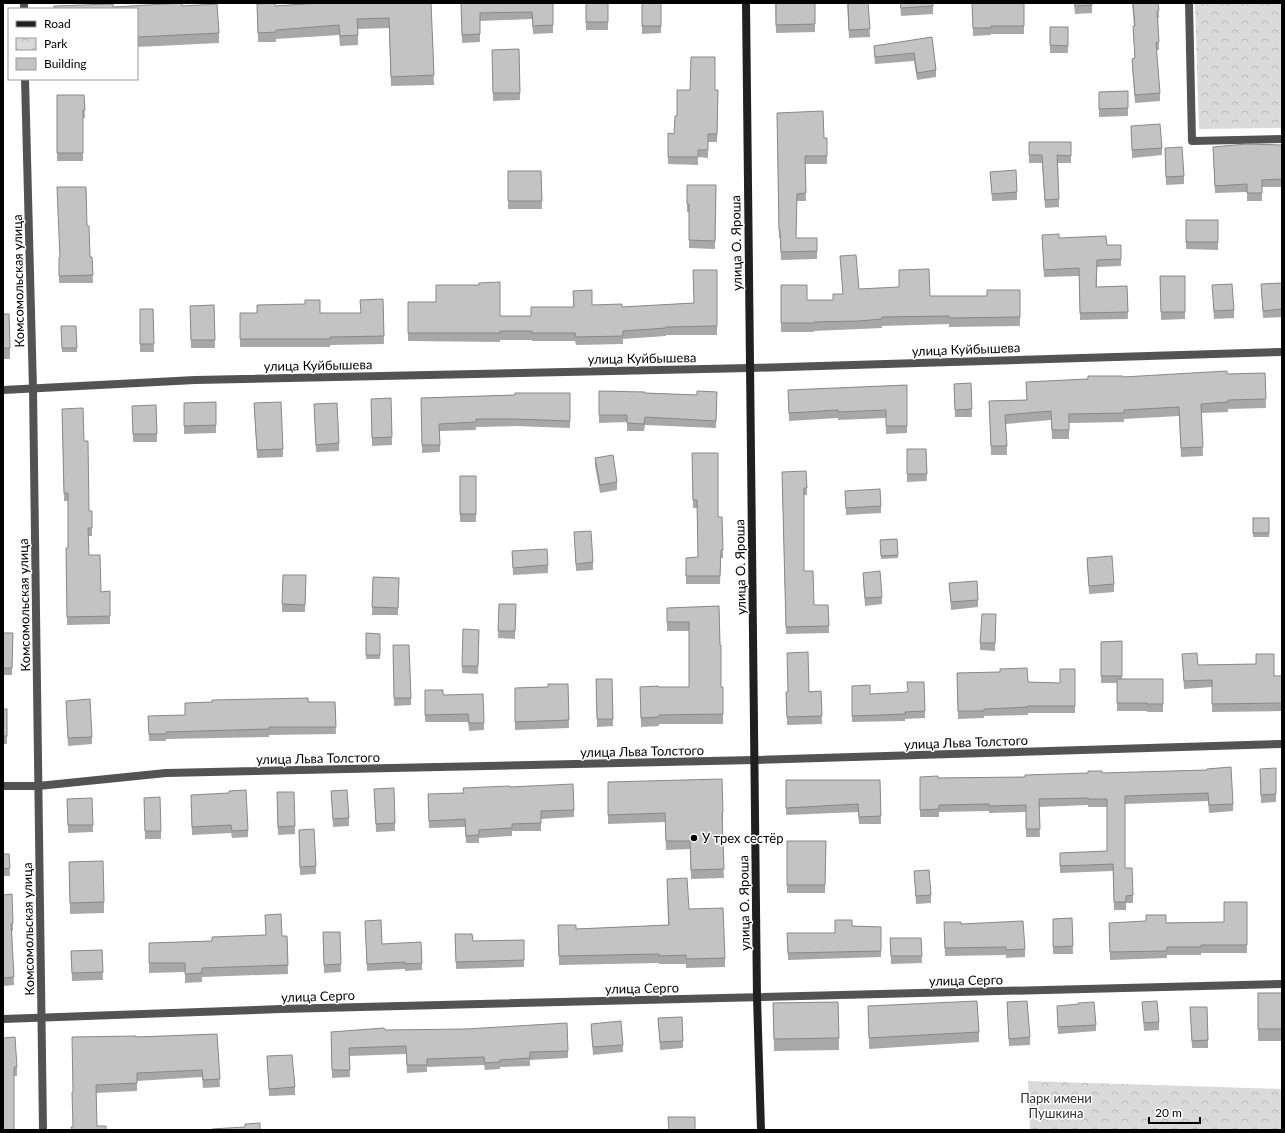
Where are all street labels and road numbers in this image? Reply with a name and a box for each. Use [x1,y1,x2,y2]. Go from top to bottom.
street label: улица О. Яроша [727,195,745,291]
street label: Комсомольская улица [9,214,27,348]
street label: улица Куйбышева [911,339,1021,359]
street label: улица Куйбышева [588,349,696,367]
street label: улица Куйбышева [264,356,372,374]
street label: улица О. Яроша [731,519,749,615]
street label: Комсомольская улица [15,538,33,672]
street label: улица Льва Толстого [904,732,1028,752]
street label: улица Льва Толстого [580,742,704,760]
street label: улица Льва Толстого [256,749,380,767]
street label: улица О. Яроша [735,855,753,951]
street label: Комсомольская улица [19,862,37,996]
street label: улица Серго [929,971,1003,989]
street label: улица Серго [605,979,679,997]
street label: улица Серго [281,987,355,1005]

